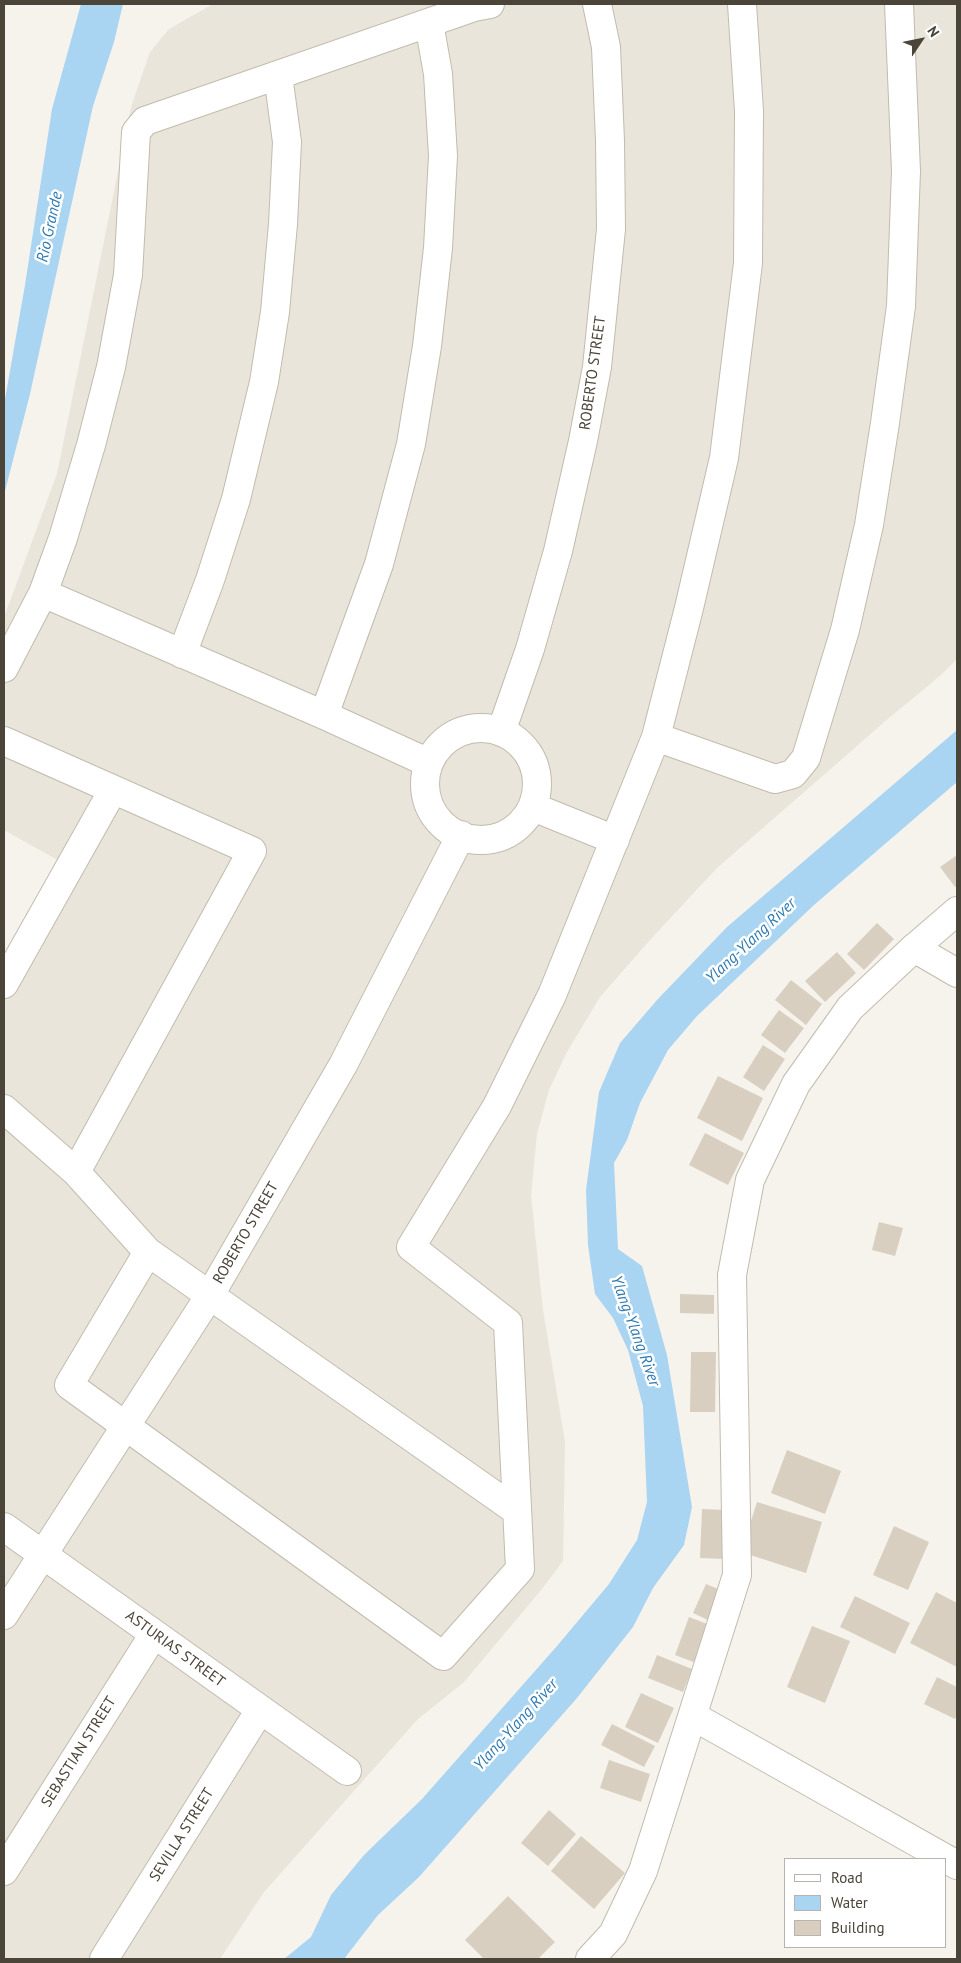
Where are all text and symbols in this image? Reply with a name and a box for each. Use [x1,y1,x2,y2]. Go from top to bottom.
north arrow [896,15,946,65]
text: N [923,23,943,40]
water label: Rio Grande [33,190,67,264]
street label: ROBERTO STREET [576,315,610,431]
water label: Ylang-Ylang River [702,894,800,988]
street label: ROBERTO STREET [209,1179,283,1287]
water label: Ylang-Ylang River [606,1273,664,1389]
street label: ASTURIAS STREET [122,1607,228,1691]
water label: Ylang-Ylang River [470,1675,562,1775]
street label: SEBASTIAN STREET [38,1694,120,1810]
street label: SEVILLA STREET [146,1785,218,1885]
legend [784,1858,946,1948]
text: Road [831,1868,863,1887]
text: Water [831,1893,868,1912]
text: Building [831,1918,885,1937]

